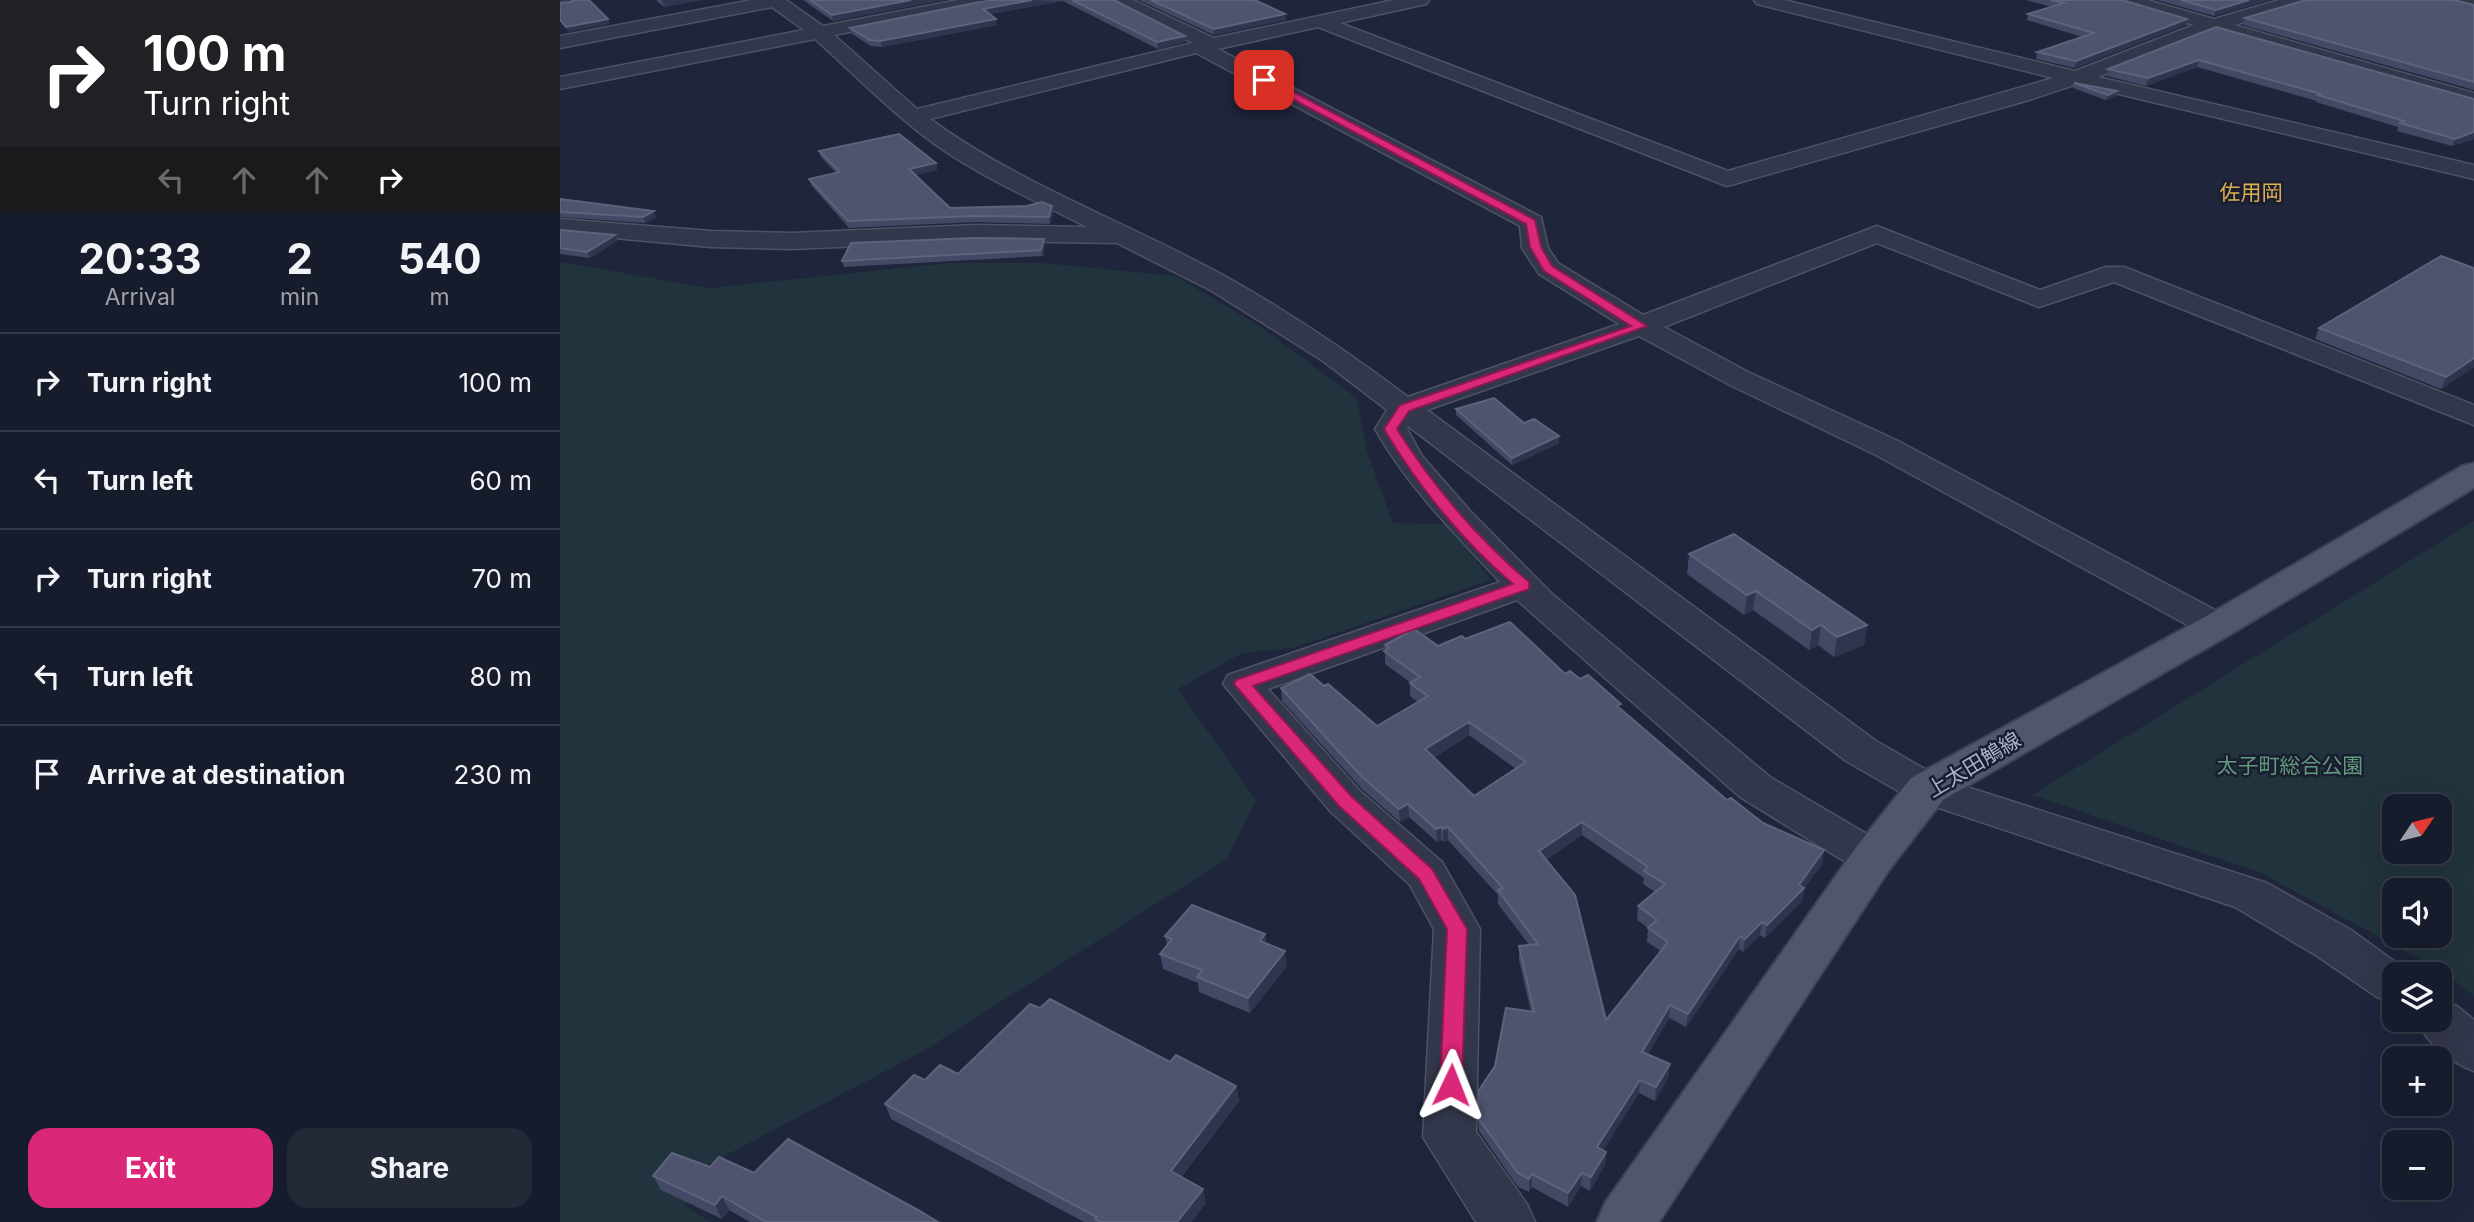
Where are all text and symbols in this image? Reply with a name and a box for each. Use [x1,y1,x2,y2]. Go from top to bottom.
text: 100 m [143,24,287,83]
icon: right [28,28,119,119]
pin [1234,50,1294,110]
icon: arrive [1245,61,1283,99]
text: Turn right [143,84,290,123]
icon: left [152,161,190,199]
icon: ahead [225,161,263,199]
icon: ahead [298,161,336,199]
icon: right [371,161,409,199]
district label: 佐用岡 [2220,180,2283,205]
text: 20:33 [79,233,202,284]
text: 2 [286,233,313,284]
text: 540 [398,233,481,284]
text: Arrival [105,283,175,311]
text: min [280,283,319,311]
text: m [430,283,450,311]
icon: right [28,363,66,401]
text: Turn right [87,367,212,398]
text: 100 m [459,367,532,398]
icon: left [28,461,66,499]
text: Turn left [87,465,193,496]
text: 60 m [469,465,532,496]
icon: right [28,559,66,597]
text: Turn right [87,563,212,594]
text: 70 m [471,563,532,594]
icon: left [28,657,66,695]
text: Turn left [87,661,193,692]
text: 80 m [469,661,532,692]
street label: 上太田鵤線 [1922,727,2025,802]
park label: 太子町総合公園 [2217,753,2364,778]
icon: arrive [28,755,66,793]
text: Arrive at destination [87,759,346,790]
text: 230 m [454,759,532,790]
north arrow [2382,794,2452,864]
map controls [2382,794,2452,1200]
button: sound [2382,878,2452,948]
button: layers [2382,962,2452,1032]
button: + [2382,1046,2452,1116]
position arrow [1414,1048,1488,1122]
button: Exit [28,1128,273,1208]
button: Share [287,1128,532,1208]
button: − [2382,1130,2452,1200]

